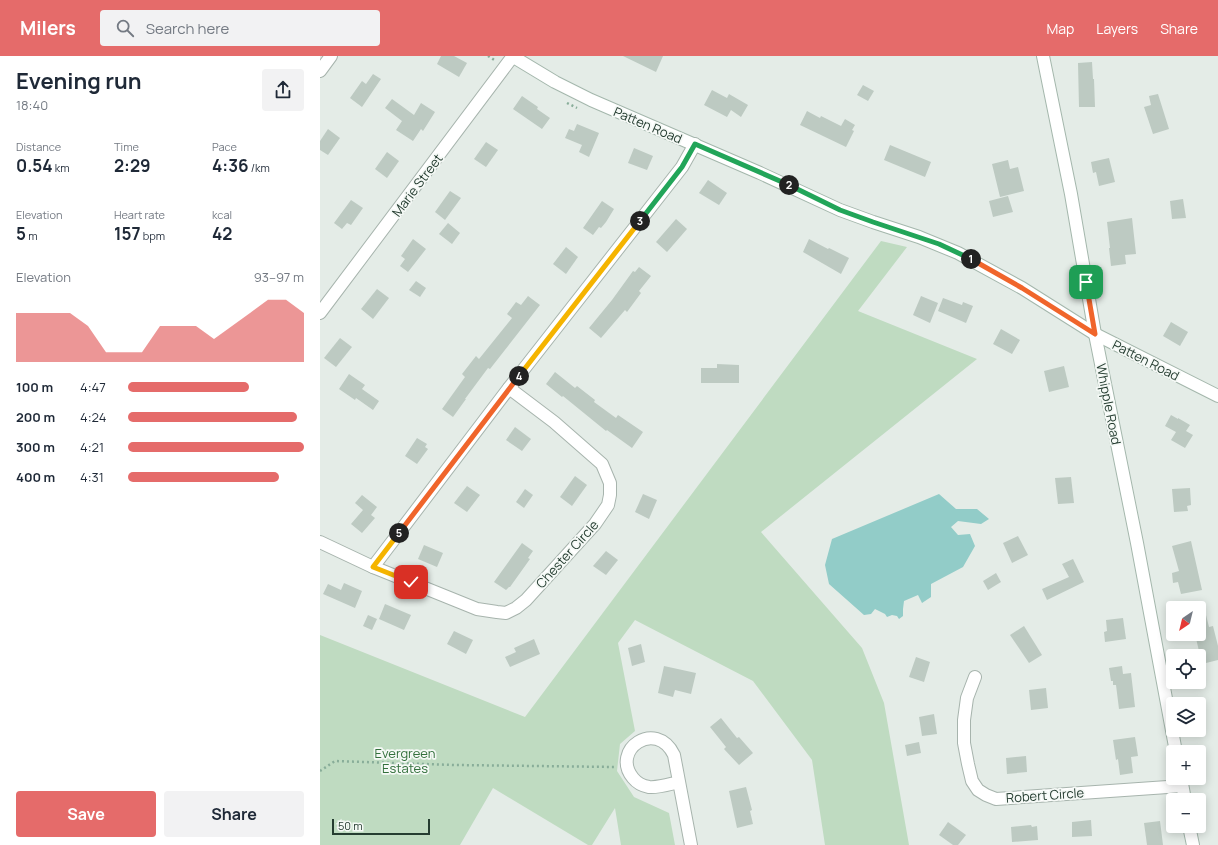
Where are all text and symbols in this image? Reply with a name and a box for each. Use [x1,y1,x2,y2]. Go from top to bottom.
search box [100,10,380,46]
text: Milers [20,15,76,41]
icon: search [114,17,136,39]
text: Search here [146,18,229,39]
text: Map [1046,19,1074,38]
text: Layers [1096,19,1138,38]
text: Share [1160,19,1198,38]
text: Evening run [16,66,141,96]
button: share [262,69,304,111]
text: 18:40 [16,96,48,114]
street label: Patten Road [611,102,685,148]
text: Distance [16,139,61,154]
text: Time [114,139,139,154]
text: Pace [212,139,237,154]
street label: Marie Street [387,150,447,220]
text: 0.54 [16,154,53,177]
text: 2:29 [114,154,151,177]
text: 4:36 [212,154,249,177]
text: km [53,160,70,175]
text: /km [249,160,270,175]
pin: 2 [779,175,799,195]
text: 2 [786,177,792,192]
text: Elevation [16,207,62,222]
text: Heart rate [114,207,165,222]
text: kcal [212,207,232,222]
pin: 3 [630,211,650,231]
text: 3 [637,213,643,228]
text: 5 [16,222,26,245]
text: 157 [114,222,140,245]
text: 42 [212,222,232,245]
text: m [26,228,38,243]
text: bpm [140,228,165,243]
pin: 1 [961,249,981,269]
text: 1 [969,251,973,266]
pin [1069,265,1103,299]
text: Elevation [16,268,71,286]
text: 93–97 m [254,268,304,286]
icon: arrive [1075,271,1097,293]
street label: Patten Road [1109,335,1183,385]
street label: Whipple Road [1092,362,1126,446]
pin: 4 [509,366,529,386]
text: 4 [516,368,522,383]
text: 100 m [16,378,53,396]
text: 4:47 [80,378,106,396]
text: 200 m [16,408,55,426]
text: 4:24 [80,408,106,426]
text: 300 m [16,438,55,456]
text: 4:21 [80,438,104,456]
text: 400 m [16,468,55,486]
text: 4:31 [80,468,104,486]
street label: Chester Circle [532,516,603,592]
pin: 5 [389,523,409,543]
text: 5 [396,525,402,540]
pin [394,565,428,599]
icon: check [400,571,422,593]
north arrow [1166,601,1206,641]
map controls [1166,601,1206,833]
button: locate [1166,649,1206,689]
button: layers [1166,697,1206,737]
park label: Evergreen Estates [375,744,435,777]
button: + [1166,745,1206,785]
street label: Robert Circle [1005,783,1085,807]
button: Save [16,791,156,837]
button: Share [164,791,304,837]
button: − [1166,793,1206,833]
scale bar [332,817,430,836]
text: 50 m [338,818,363,833]

